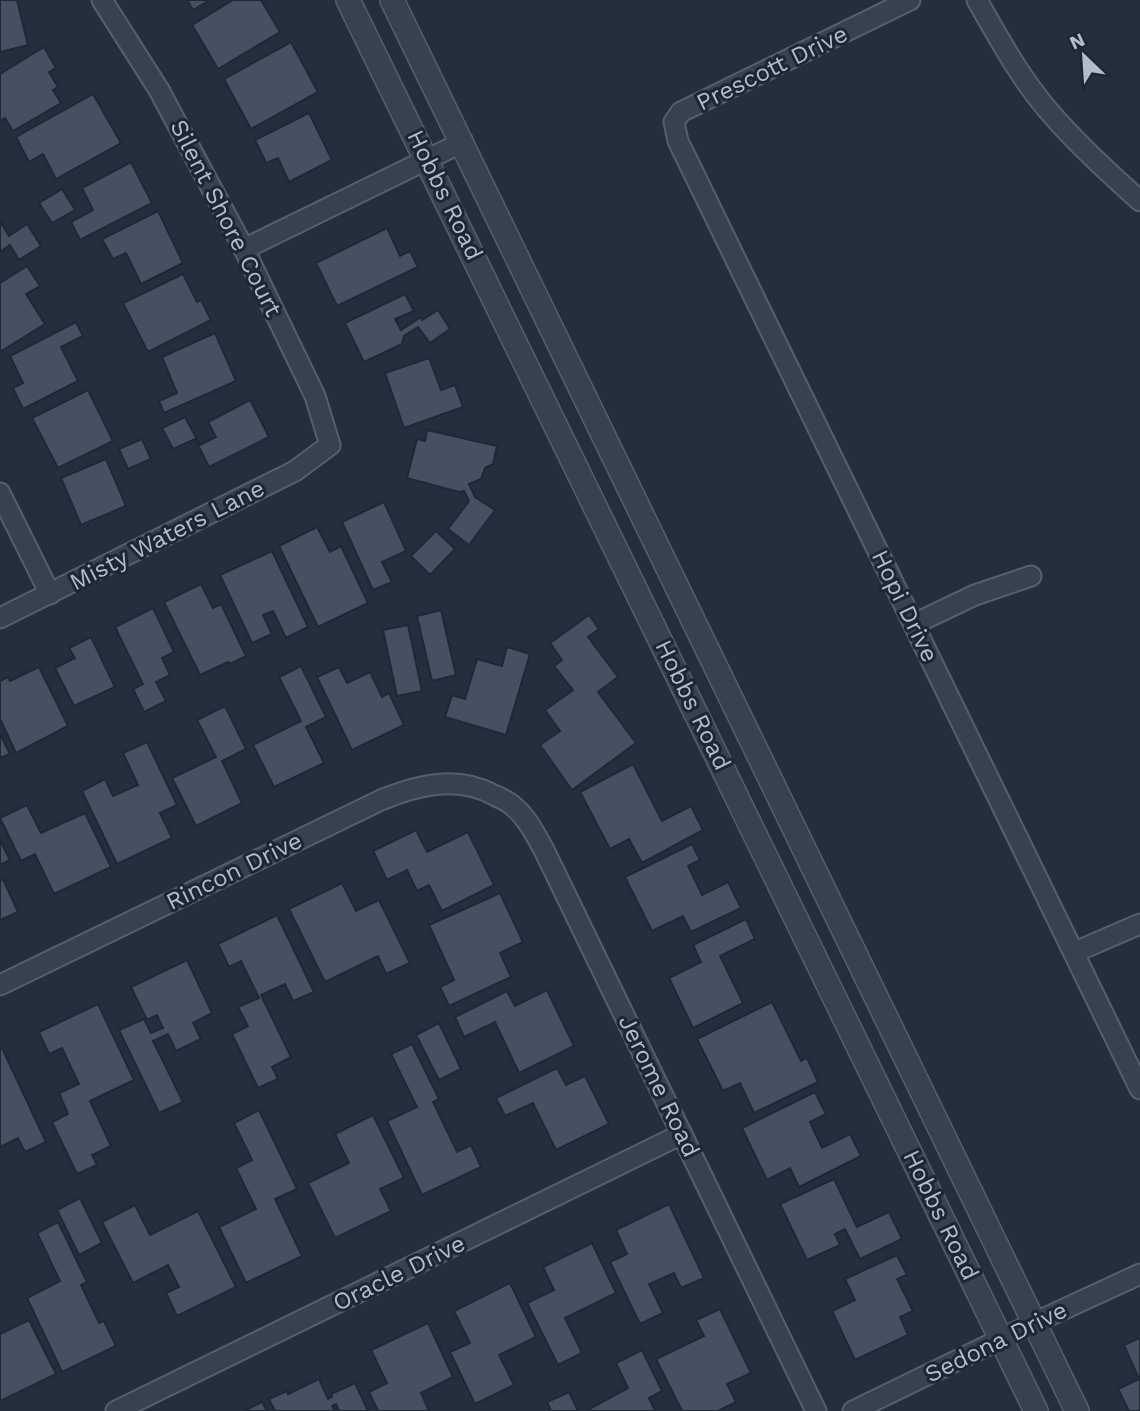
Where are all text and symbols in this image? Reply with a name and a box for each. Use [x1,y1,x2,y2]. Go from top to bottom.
street label: Prescott Drive [692,19,852,117]
north arrow [1049,21,1119,91]
text: N [1066,28,1088,54]
street label: Silent Shore Court [164,115,288,321]
street label: Hobbs Road [401,125,489,265]
street label: Misty Waters Lane [65,474,269,596]
street label: Hopi Drive [866,545,944,667]
street label: Hobbs Road [649,635,737,775]
street label: Rincon Drive [162,826,306,916]
street label: Jerome Road [613,1010,705,1162]
street label: Hobbs Road [897,1145,985,1285]
street label: Oracle Drive [328,1229,470,1317]
street label: Sedona Drive [920,1296,1072,1388]

